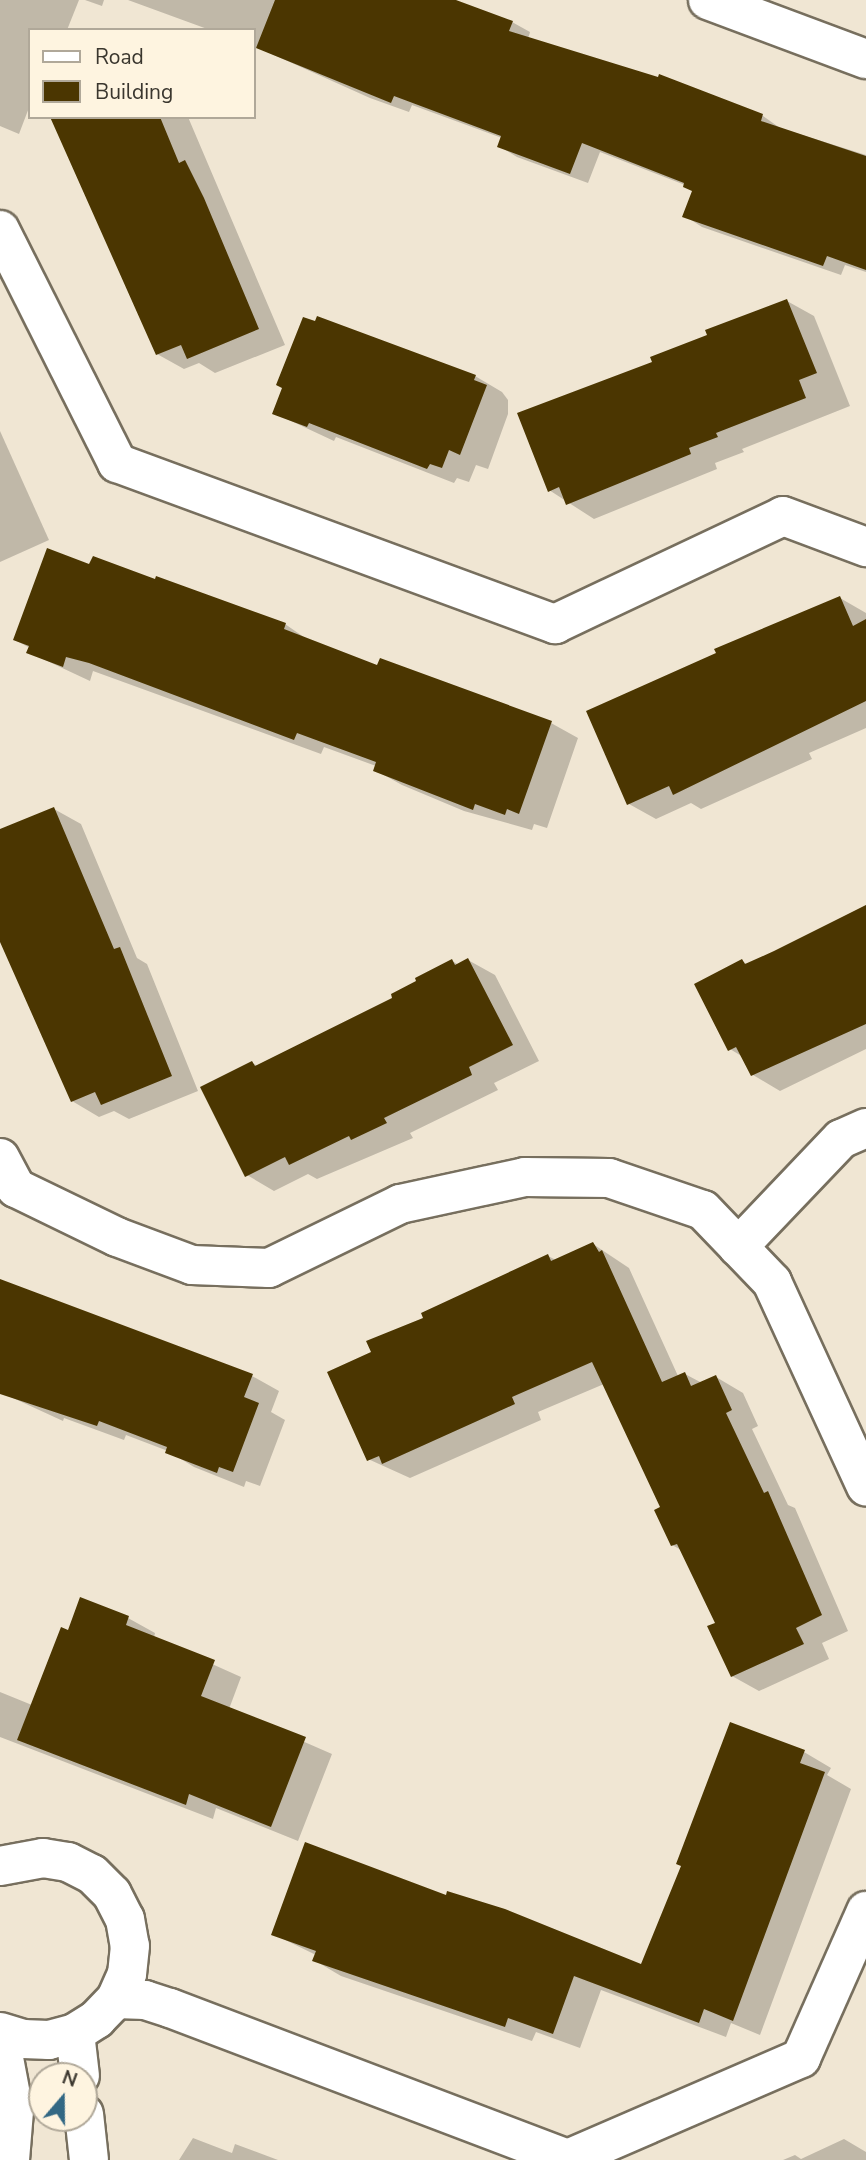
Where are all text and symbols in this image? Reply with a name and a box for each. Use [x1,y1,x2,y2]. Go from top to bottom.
legend [28,28,256,119]
text: Road [95,43,144,71]
text: Building [95,78,173,106]
north arrow [28,2062,98,2132]
text: N [58,2064,81,2094]

